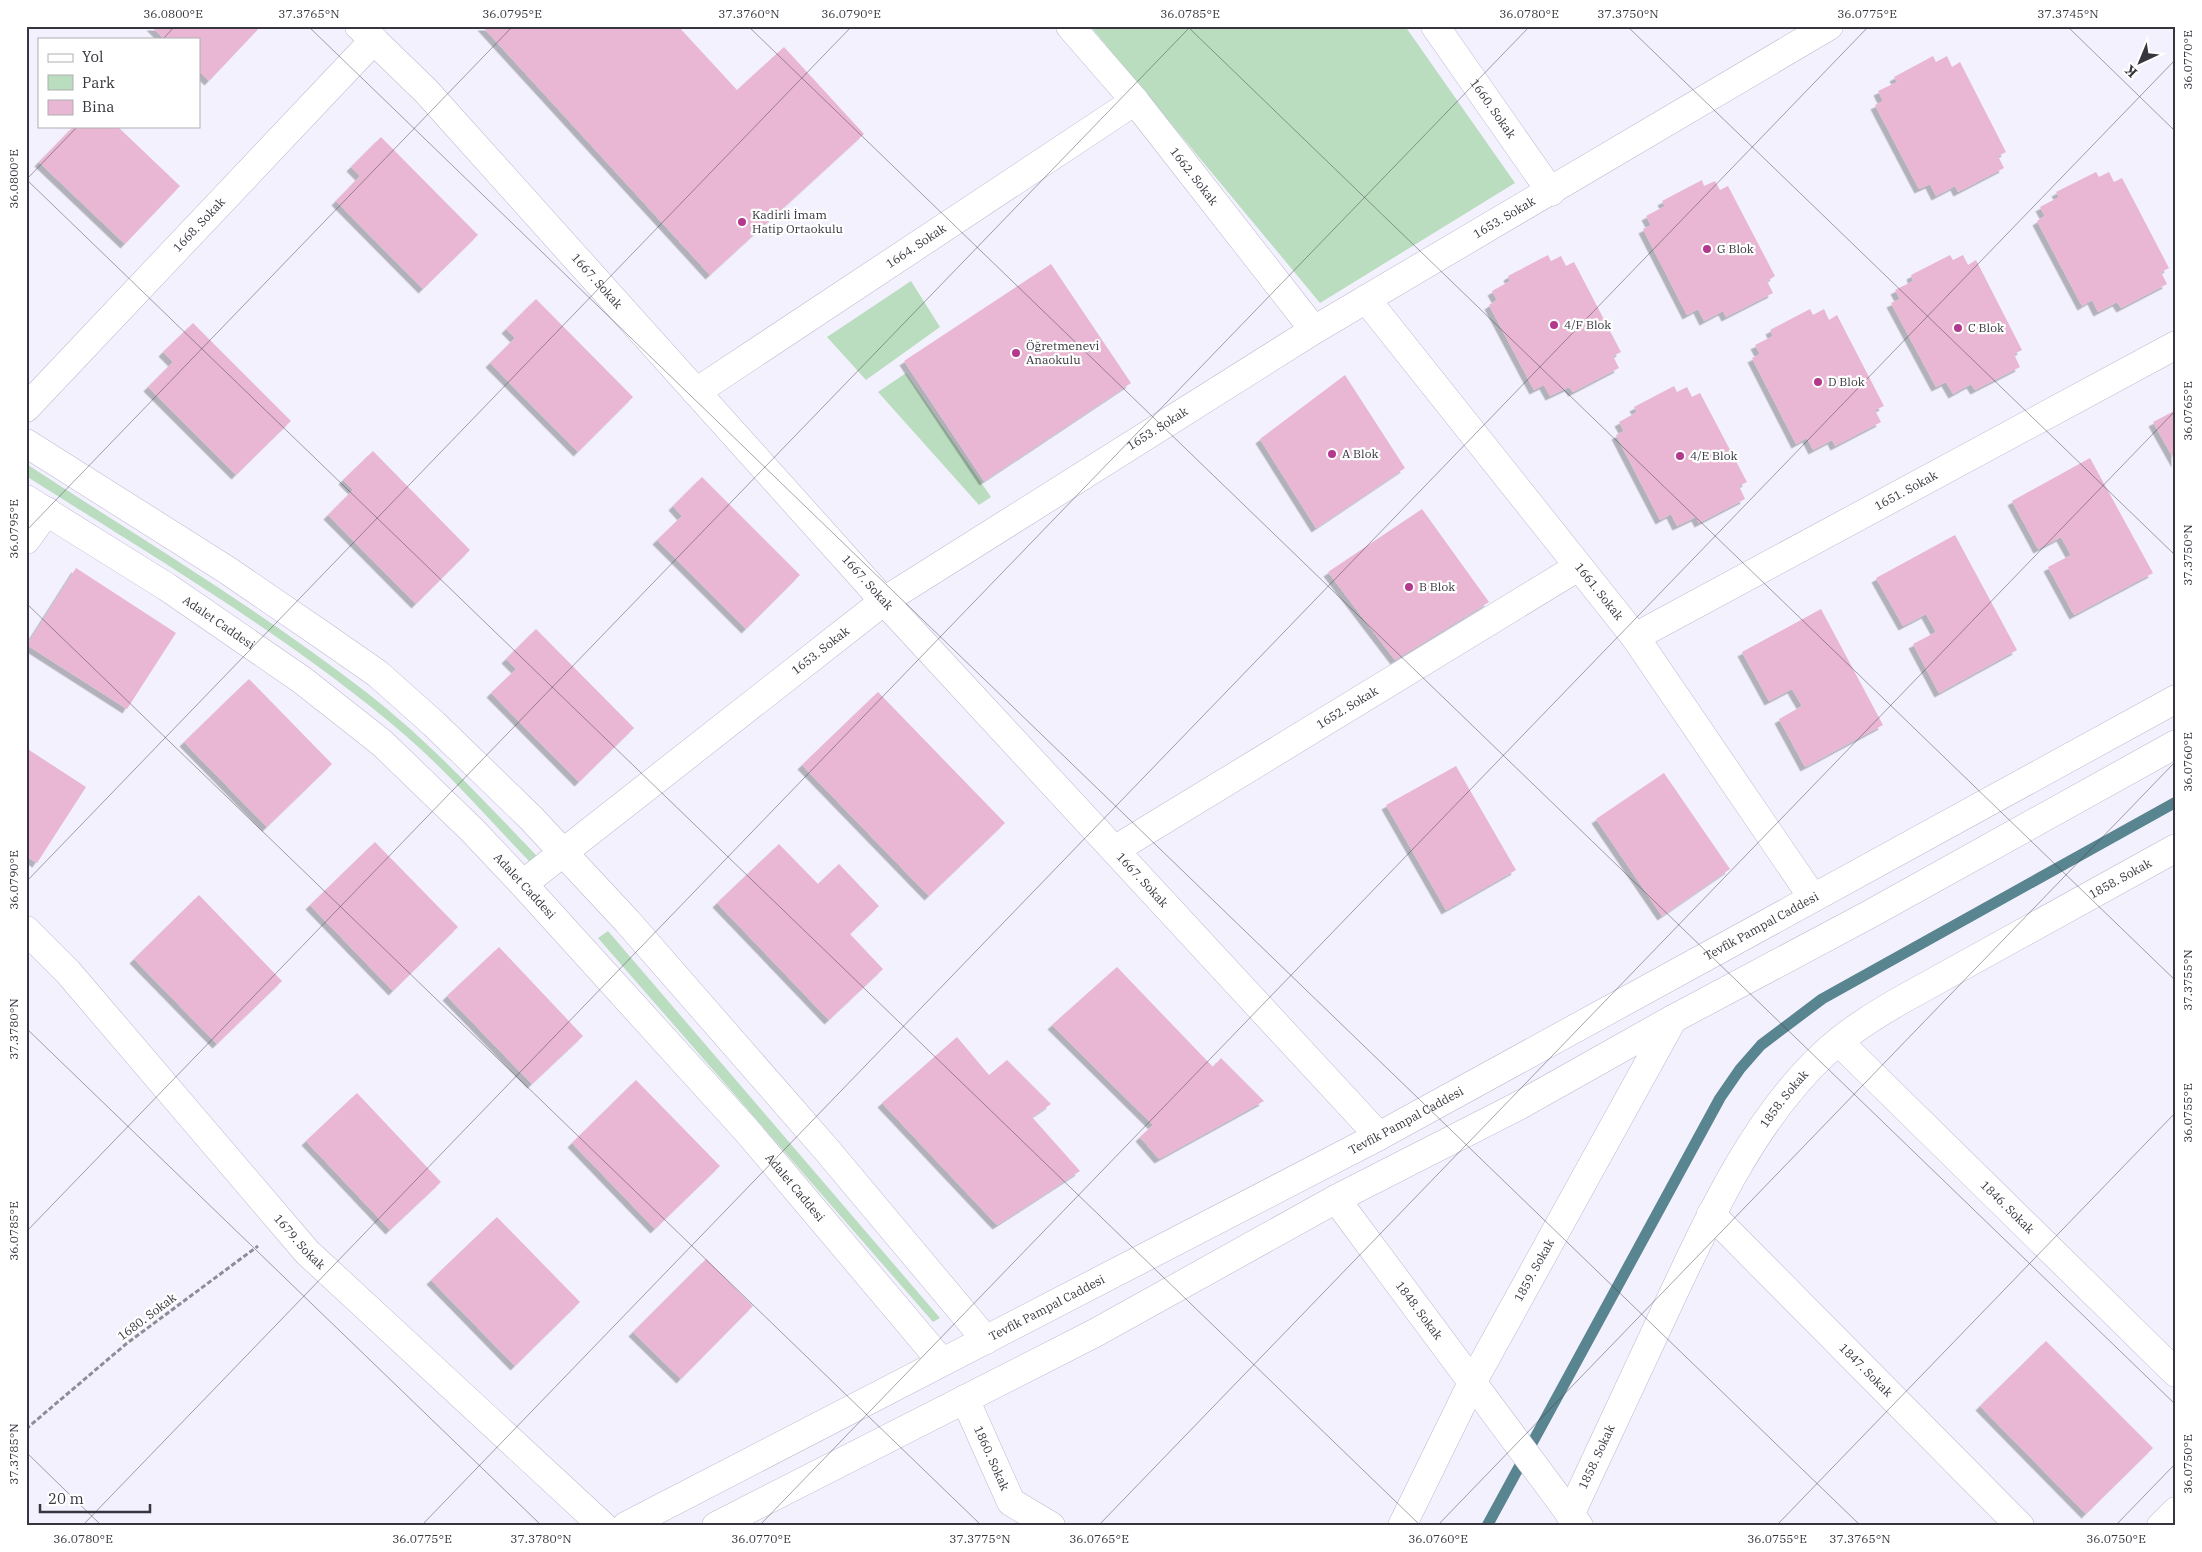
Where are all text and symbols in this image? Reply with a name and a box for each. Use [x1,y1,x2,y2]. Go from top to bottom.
text: 36.0800°E [143,6,203,21]
text: 37.3765°N [278,6,340,21]
text: 36.0795°E [482,6,542,21]
text: 37.3760°N [718,6,780,21]
text: 36.0790°E [821,6,881,21]
text: 36.0785°E [1160,6,1220,21]
text: 36.0780°E [1499,6,1559,21]
text: 37.3750°N [1597,6,1659,21]
text: 36.0775°E [1837,6,1897,21]
text: 37.3745°N [2037,6,2099,21]
text: 36.0770°E [2180,30,2195,90]
legend [38,38,200,128]
north arrow [2114,38,2164,88]
text: Yol [82,47,103,66]
text: K [2121,61,2141,82]
text: Park [82,73,115,92]
street label: 1660. Sokak [1467,76,1519,141]
text: Bina [82,97,115,116]
street label: 1662. Sokak [1167,144,1222,208]
text: 36.0800°E [6,149,21,209]
street label: 1653. Sokak [1470,193,1538,241]
street label: 1668. Sokak [170,194,228,255]
place label: Kadirli İmam Hatip Ortaokulu [752,207,844,236]
marker: Kadirli İmam Hatip Ortaokulu [736,216,748,228]
street label: 1664. Sokak [883,220,949,271]
place label: G Blok [1717,241,1754,256]
marker: G Blok [1701,243,1713,255]
street label: 1667. Sokak [568,250,626,312]
place label: 4/F Blok [1564,317,1611,332]
marker: 4/F Blok [1548,319,1560,331]
place label: C Blok [1968,320,2004,335]
marker: C Blok [1952,322,1964,334]
place label: Öğretmenevi Anaokulu [1026,338,1100,367]
marker: Öğretmenevi Anaokulu [1010,347,1022,359]
place label: D Blok [1828,374,1865,389]
marker: D Blok [1812,376,1824,388]
text: 36.0765°E [2180,381,2195,441]
street label: 1653. Sokak [1124,403,1191,453]
place label: A Blok [1342,446,1378,461]
marker: A Blok [1326,448,1338,460]
place label: 4/E Blok [1690,448,1737,463]
marker: 4/E Blok [1674,450,1686,462]
street label: 1651. Sokak [1872,467,1940,513]
text: 36.0795°E [6,499,21,559]
text: 37.3750°N [2180,524,2195,586]
street label: 1667. Sokak [839,551,897,613]
street label: 1661. Sokak [1572,560,1627,623]
place label: B Blok [1419,579,1455,594]
marker: B Blok [1403,581,1415,593]
street label: Adalet Caddesi [180,592,258,652]
street label: 1653. Sokak [788,623,852,678]
street label: 1652. Sokak [1314,683,1381,732]
text: 36.0760°E [2180,732,2195,792]
street label: 1667. Sokak [1114,849,1172,910]
text: 36.0790°E [6,850,21,910]
street label: Adalet Caddesi [491,850,559,922]
street label: 1858. Sokak [2086,855,2154,902]
street label: Tevfik Pampal Caddesi [1701,888,1821,963]
text: 37.3755°N [2180,949,2195,1011]
text: 37.3780°N [6,998,21,1060]
street label: 1858. Sokak [1757,1067,1811,1130]
street label: Tevfik Pampal Caddesi [1346,1083,1466,1157]
text: 36.0755°E [2180,1083,2195,1143]
street label: Adalet Caddesi [762,1150,828,1224]
street label: 1846. Sokak [1978,1177,2038,1237]
text: 36.0785°E [6,1201,21,1261]
street label: 1679. Sokak [271,1211,329,1272]
street label: 1859. Sokak [1511,1236,1557,1304]
street label: Tevfik Pampal Caddesi [986,1271,1107,1344]
street label: 1848. Sokak [1393,1278,1446,1343]
street label: 1680. Sokak [115,1290,179,1343]
street label: 1847. Sokak [1836,1340,1896,1400]
street label: 1858. Sokak [1575,1422,1618,1491]
text: 37.3785°N [6,1423,21,1485]
street label: 1860. Sokak [971,1423,1013,1493]
text: 36.0750°E [2180,1434,2195,1494]
scale bar [40,1482,150,1514]
text: 20 m [48,1489,84,1508]
text: 36.0780°E [53,1531,113,1546]
text: 36.0775°E [392,1531,452,1546]
text: 37.3780°N [510,1531,572,1546]
text: 36.0770°E [731,1531,791,1546]
text: 37.3775°N [949,1531,1011,1546]
text: 36.0765°E [1069,1531,1129,1546]
text: 36.0760°E [1408,1531,1468,1546]
text: 36.0755°E [1747,1531,1807,1546]
text: 37.3765°N [1829,1531,1891,1546]
text: 36.0750°E [2086,1531,2146,1546]

